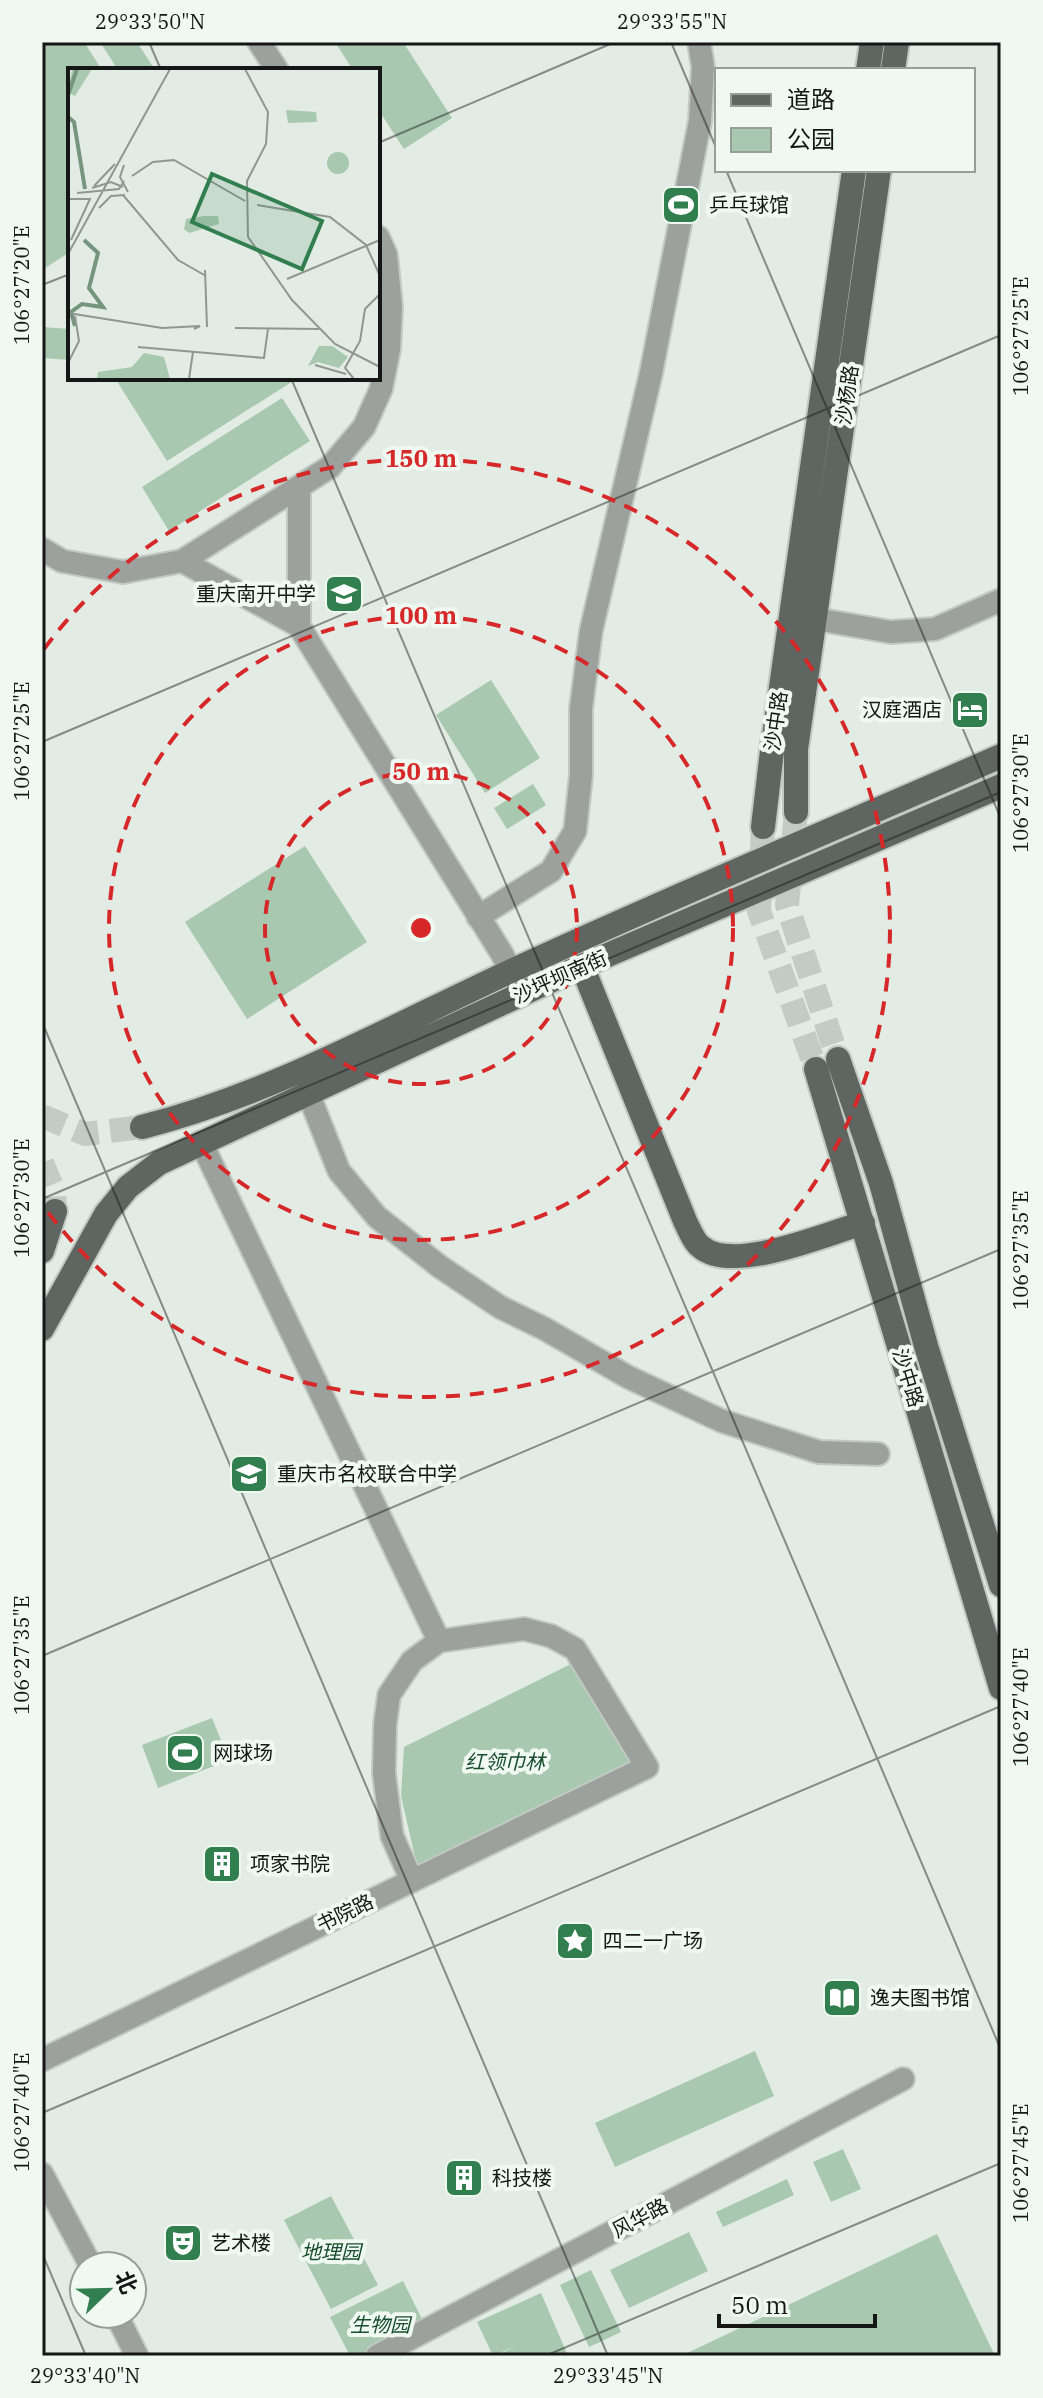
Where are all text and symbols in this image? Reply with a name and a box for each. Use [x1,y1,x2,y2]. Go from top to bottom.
text: 29°33'50"N [95,8,205,35]
text: 29°33'55"N [617,8,727,35]
inset map [68,68,380,380]
legend [715,68,975,172]
text: 道路 [787,83,835,115]
text: 公园 [787,123,835,155]
sports icon: 乒乓球馆 [660,184,702,226]
place label: 乒乓球馆 [709,191,789,218]
text: 106°27'20"E [8,225,35,345]
text: 106°27'25"E [1007,276,1034,396]
street label: 沙杨路 [829,363,864,427]
text: 150 m [385,442,457,474]
school or university icon: 重庆南开中学 [323,573,365,615]
place label: 重庆南开中学 [196,580,316,607]
text: 100 m [385,599,457,631]
text: 106°27'25"E [8,681,35,801]
street label: 沙中路 [758,689,793,753]
hotel icon: 汉庭酒店 [949,689,991,731]
place label: 汉庭酒店 [862,696,942,723]
text: 106°27'30"E [1007,733,1034,853]
text: 50 m [392,755,450,787]
centre of rings [407,914,435,942]
street label: 沙坪坝南街 [509,944,611,1009]
text: 106°27'30"E [8,1138,35,1258]
text: 106°27'35"E [1007,1190,1034,1310]
street label: 沙中路 [887,1345,930,1410]
school or university icon: 重庆市名校联合中学 [228,1453,270,1495]
place label: 重庆市名校联合中学 [277,1460,457,1487]
text: 106°27'35"E [8,1595,35,1715]
text: 106°27'40"E [1007,1647,1034,1767]
sports icon: 网球场 [164,1732,206,1774]
place label: 网球场 [213,1739,273,1766]
park label: 红领巾林 [465,1748,547,1775]
building icon: 项家书院 [201,1843,243,1885]
place label: 项家书院 [250,1850,330,1877]
street label: 书院路 [312,1887,378,1938]
place icon: 四二一广场 [554,1920,596,1962]
place label: 四二一广场 [603,1927,703,1954]
library icon: 逸夫图书馆 [821,1977,863,2019]
place label: 逸夫图书馆 [870,1984,970,2011]
text: 106°27'40"E [8,2052,35,2172]
text: 106°27'45"E [1007,2103,1034,2223]
building icon: 科技楼 [443,2157,485,2199]
place label: 科技楼 [492,2164,552,2191]
street label: 风华路 [607,2192,673,2244]
theatre icon: 艺术楼 [162,2222,204,2264]
place label: 艺术楼 [211,2229,271,2256]
park label: 地理园 [301,2238,364,2265]
north arrow [68,2250,148,2330]
text: 北 [109,2266,145,2298]
scale bar [719,2278,875,2328]
text: 50 m [731,2289,788,2321]
park label: 生物园 [350,2311,413,2338]
text: 29°33'40"N [30,2362,140,2389]
text: 29°33'45"N [553,2362,663,2389]

